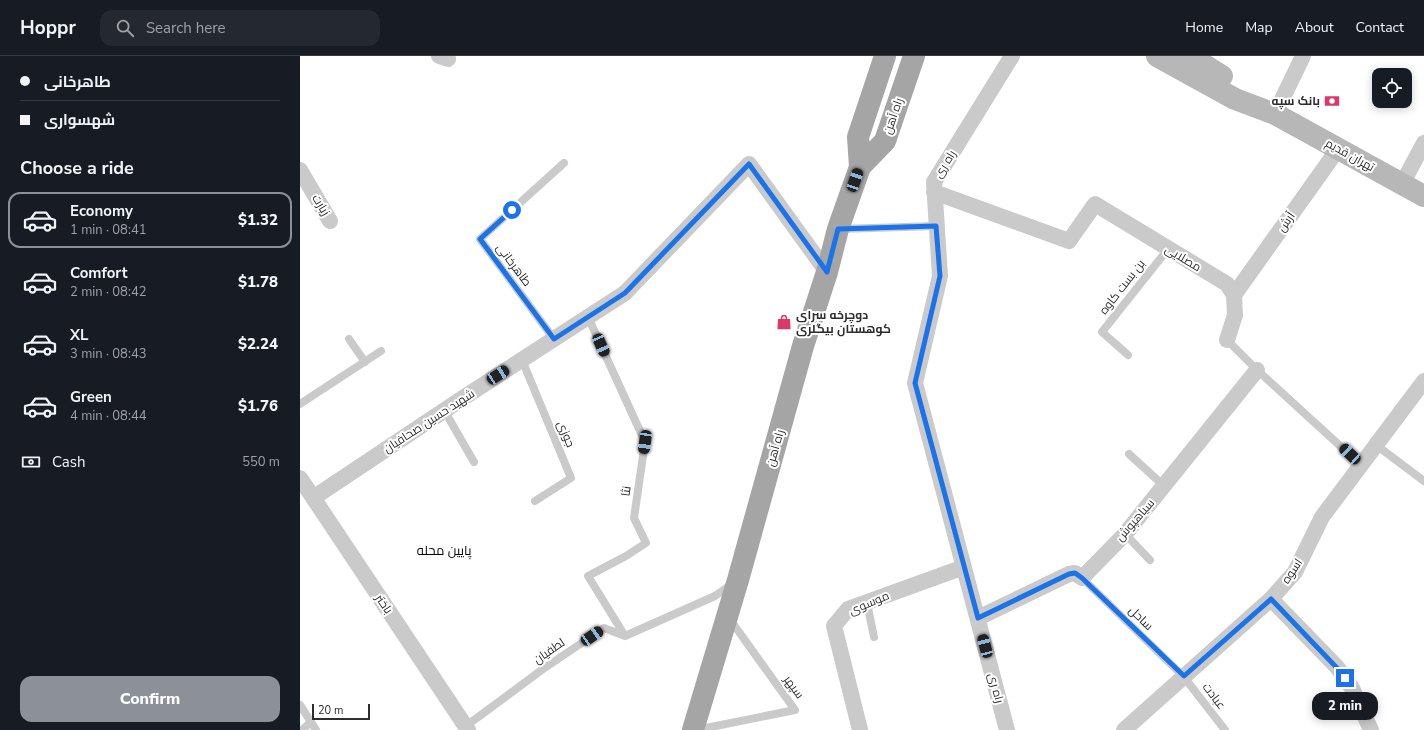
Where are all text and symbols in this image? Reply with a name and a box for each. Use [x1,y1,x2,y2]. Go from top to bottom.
search box [100,10,380,46]
text: Hoppr [20,15,76,41]
icon: search [114,17,136,39]
text: Search here [146,18,225,38]
text: Home [1185,18,1223,37]
text: Map [1245,18,1273,37]
text: About [1295,18,1334,37]
text: Contact [1356,18,1404,37]
map controls [1372,68,1412,108]
button: locate [1372,68,1412,108]
text: طاهرخانی [44,72,111,92]
bank icon: بانک سپه [1323,92,1341,110]
place label: بانک سپه [1271,93,1320,110]
street label: راه آهن [879,96,907,136]
text: شهسواری [44,110,115,130]
street label: تهران قدیم [1323,135,1378,175]
street label: راه ری [930,147,960,181]
text: Choose a ride [20,156,134,180]
car [845,167,865,193]
street label: زیارت [308,191,334,219]
text: Economy [70,201,133,221]
route start [503,201,521,219]
icon: car [22,202,58,238]
street label: آرش [1273,208,1299,235]
text: $1.32 [238,210,278,230]
text: 1 min · 08:41 [70,221,146,239]
street label: طاهرخانی [493,240,535,290]
street label: مصلایی [1162,241,1204,275]
street label: بن بست کاوه [1095,256,1149,318]
text: Comfort [70,263,127,283]
icon: car [22,264,58,300]
text: $1.78 [238,272,278,292]
text: 2 min · 08:42 [70,283,146,301]
place label: دوچرخه سرای کوهستان بیگلری [796,307,891,337]
shop icon: دوچرخه سرای کوهستان بیگلری [775,313,793,331]
text: XL [70,325,89,345]
icon: car [22,326,58,362]
car [591,332,611,358]
text: $2.24 [238,334,278,354]
text: 3 min · 08:43 [70,345,146,363]
car [485,363,511,387]
street label: شهید حسین صحافیان [380,385,478,457]
text: Green [70,387,112,407]
icon: car [22,388,58,424]
text: $1.76 [238,396,278,416]
text: 4 min · 08:44 [70,407,146,425]
street label: جوزی [553,418,579,450]
street label: راه آهن [762,428,788,468]
car [637,429,653,455]
car [1337,441,1363,467]
icon: cash [20,451,42,473]
text: Cash [52,452,86,472]
text: 550 m [242,453,280,471]
street label: نثا [617,485,635,497]
street label: سیاهپوش [1112,495,1158,545]
district label: پایین محله [417,542,472,560]
street label: اسوه [1278,555,1306,587]
street label: موسوی [846,587,892,619]
street label: باختر [371,590,396,617]
street label: ساحل [1125,602,1157,634]
car [579,624,605,648]
car [976,633,994,659]
street label: لطفیان [530,634,568,668]
route end [1336,669,1354,687]
street label: سپهر [780,671,808,702]
street label: راه ری [984,671,1008,705]
button: Confirm [20,676,280,722]
street label: عبادت [1199,679,1229,713]
callout: 2 min [1312,692,1378,720]
text: 2 min [1328,697,1362,715]
scale bar [312,702,370,721]
text: 20 m [318,703,343,718]

